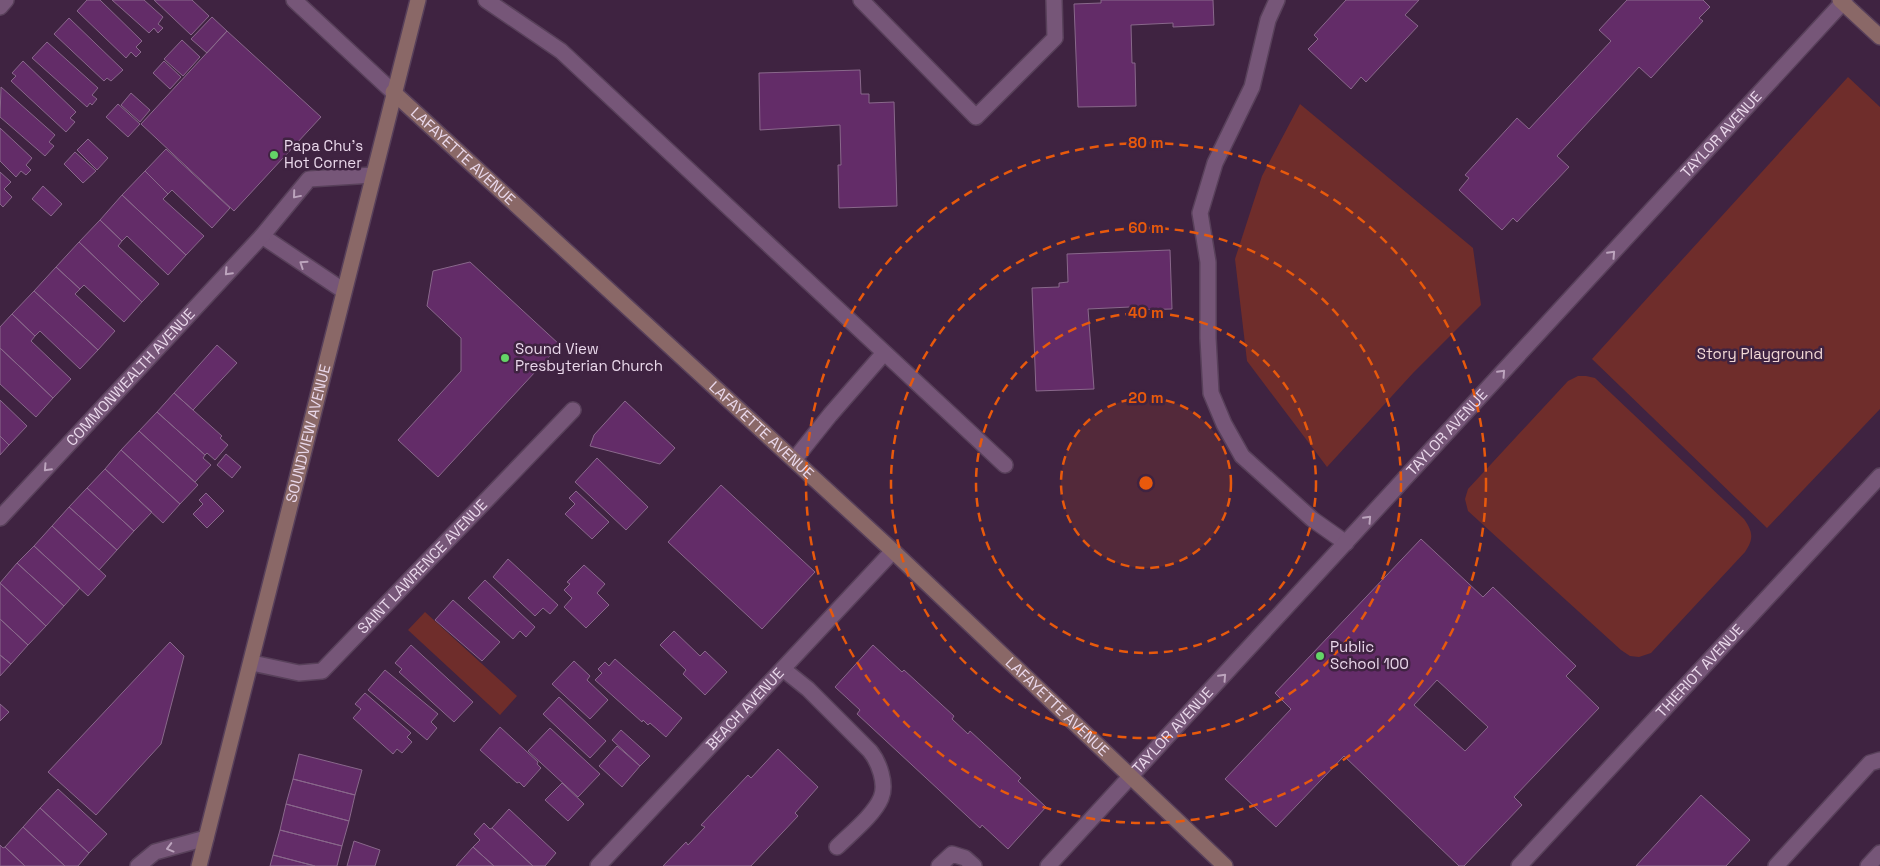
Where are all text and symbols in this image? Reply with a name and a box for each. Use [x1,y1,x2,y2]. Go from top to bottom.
street label: TAYLOR AVENUE [1676,87,1765,182]
street label: LAFAYETTE AVENUE [407,103,520,209]
text: 80 m [1128,133,1164,152]
place label: Papa Chu's Hot Corner [284,136,363,172]
marker: Papa Chu's Hot Corner [268,149,280,161]
one-way arrow [293,189,302,198]
text: 60 m [1128,218,1164,237]
one-way arrow [1606,250,1615,259]
one-way arrow [300,261,309,270]
one-way arrow [225,266,234,275]
text: 40 m [1128,303,1164,322]
street label: COMMONWEALTH AVENUE [62,304,199,450]
place label: Sound View Presbyterian Church [515,339,663,375]
park label: Story Playground [1697,344,1823,363]
marker: Sound View Presbyterian Church [499,352,511,364]
street label: SOUNDVIEW AVENUE [281,362,334,505]
one-way arrow [1496,370,1505,379]
street label: LAFAYETTE AVENUE [705,377,818,483]
street label: TAYLOR AVENUE [1402,385,1491,480]
text: 20 m [1128,388,1164,407]
one-way arrow [44,462,53,471]
centre of rings [1137,474,1155,492]
street label: SAINT LAWRENCE AVENUE [353,495,491,637]
one-way arrow [1362,515,1371,524]
street label: THIERIOT AVENUE [1651,620,1747,721]
place label: Public School 100 [1330,637,1409,673]
marker: Public School 100 [1314,650,1326,662]
street label: LAFAYETTE AVENUE [1002,653,1113,760]
street label: BEACH AVENUE [702,664,788,754]
one-way arrow [1217,674,1226,683]
street label: TAYLOR AVENUE [1128,683,1217,778]
one-way arrow [166,842,174,852]

